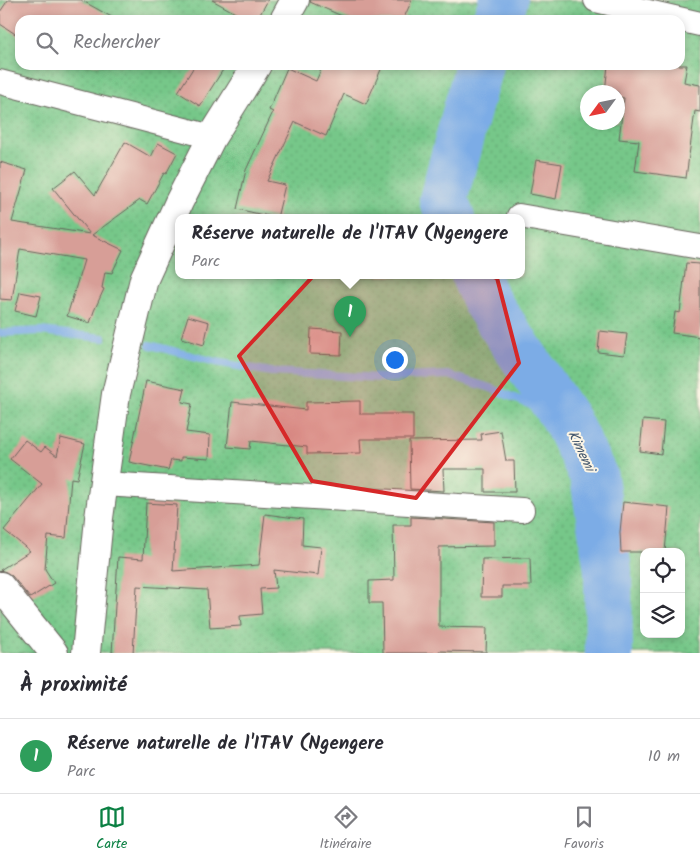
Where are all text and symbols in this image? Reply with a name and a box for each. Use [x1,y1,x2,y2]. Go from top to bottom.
search box [15,15,685,70]
text: Rechercher [73,28,160,58]
icon: search [33,29,61,57]
north arrow [580,85,625,130]
popup [175,214,525,279]
text: Réserve naturelle de l'ITAV (Ngengere [192,219,508,249]
text: Parc [192,249,220,274]
pin: 1 [334,296,366,337]
your location [382,347,408,373]
water label: Kimemi [562,427,602,478]
map controls [640,548,685,638]
button: locate [640,548,685,593]
button: layers [640,593,685,638]
text: À proximité [20,669,127,702]
text: Réserve naturelle de l'ITAV (Ngengere [67,729,384,759]
text: 1 [34,744,38,769]
text: 10 m [648,744,680,769]
text: Parc [67,759,96,784]
tab: Carte [96,803,127,855]
tab: Itinéraire [320,803,372,855]
tab: Favoris [564,803,604,855]

